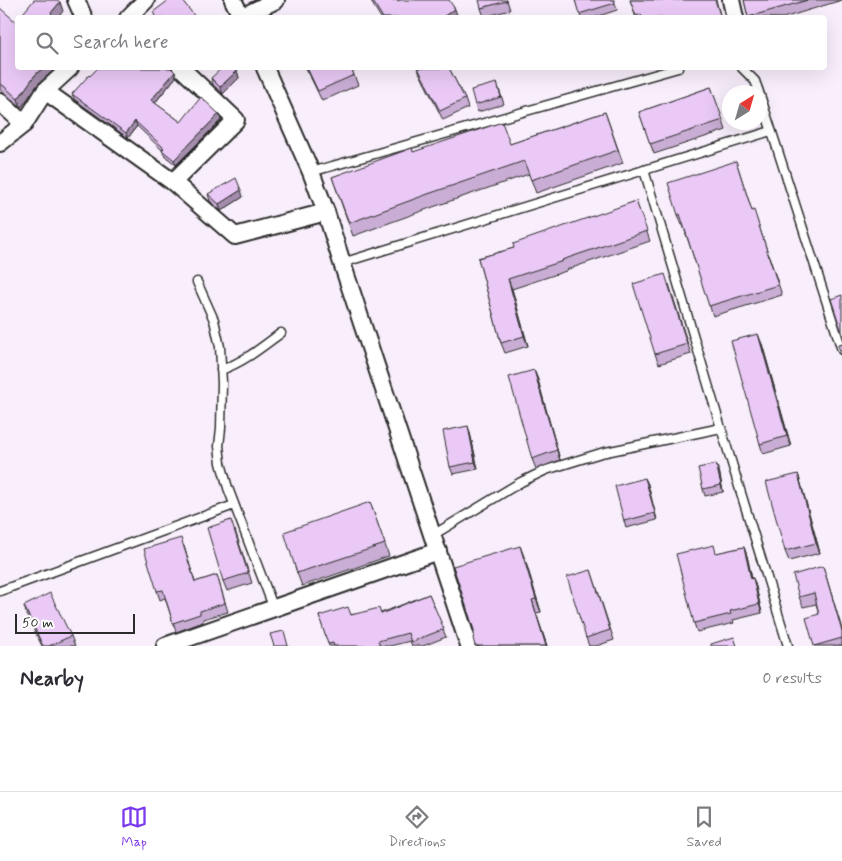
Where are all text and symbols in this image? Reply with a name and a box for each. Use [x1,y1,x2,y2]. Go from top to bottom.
search box [15,15,827,70]
icon: search [33,29,61,57]
text: Search here [73,30,169,55]
north arrow [722,85,767,130]
scale bar [15,611,135,634]
text: 50 m [22,614,53,632]
text: Nearby [20,665,84,693]
text: 0 results [762,668,822,689]
tab: Map [120,803,148,851]
tab: Directions [389,803,446,851]
tab: Saved [686,803,722,851]

